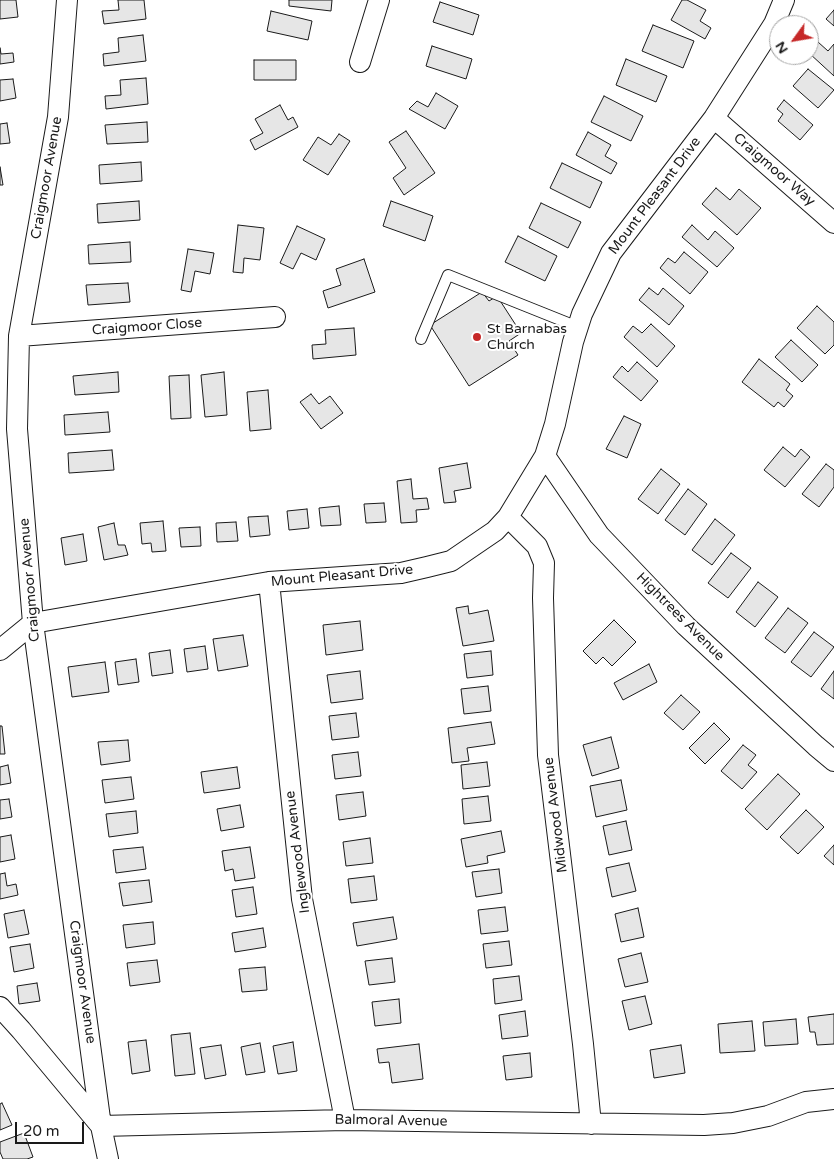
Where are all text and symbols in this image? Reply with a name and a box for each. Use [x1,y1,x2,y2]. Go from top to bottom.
north arrow [769,15,819,65]
text: N [772,38,792,57]
street label: Craigmoor Avenue [28,115,66,241]
street label: Craigmoor Way [730,130,818,210]
street label: Mount Pleasant Drive [605,134,705,258]
street label: Craigmoor Close [91,315,203,339]
place label: St Barnabas Church [487,321,567,354]
marker: St Barnabas Church [471,331,483,343]
street label: Craigmoor Avenue [16,517,44,643]
street label: Mount Pleasant Drive [270,561,414,591]
street label: Hightrees Avenue [632,569,728,665]
street label: Midwood Avenue [541,756,571,874]
street label: Inglewood Avenue [282,790,314,914]
street label: Craigmoor Avenue [65,919,99,1045]
scale bar [18,1112,86,1144]
street label: Balmoral Avenue [334,1112,448,1130]
text: 20 m [23,1122,60,1140]

